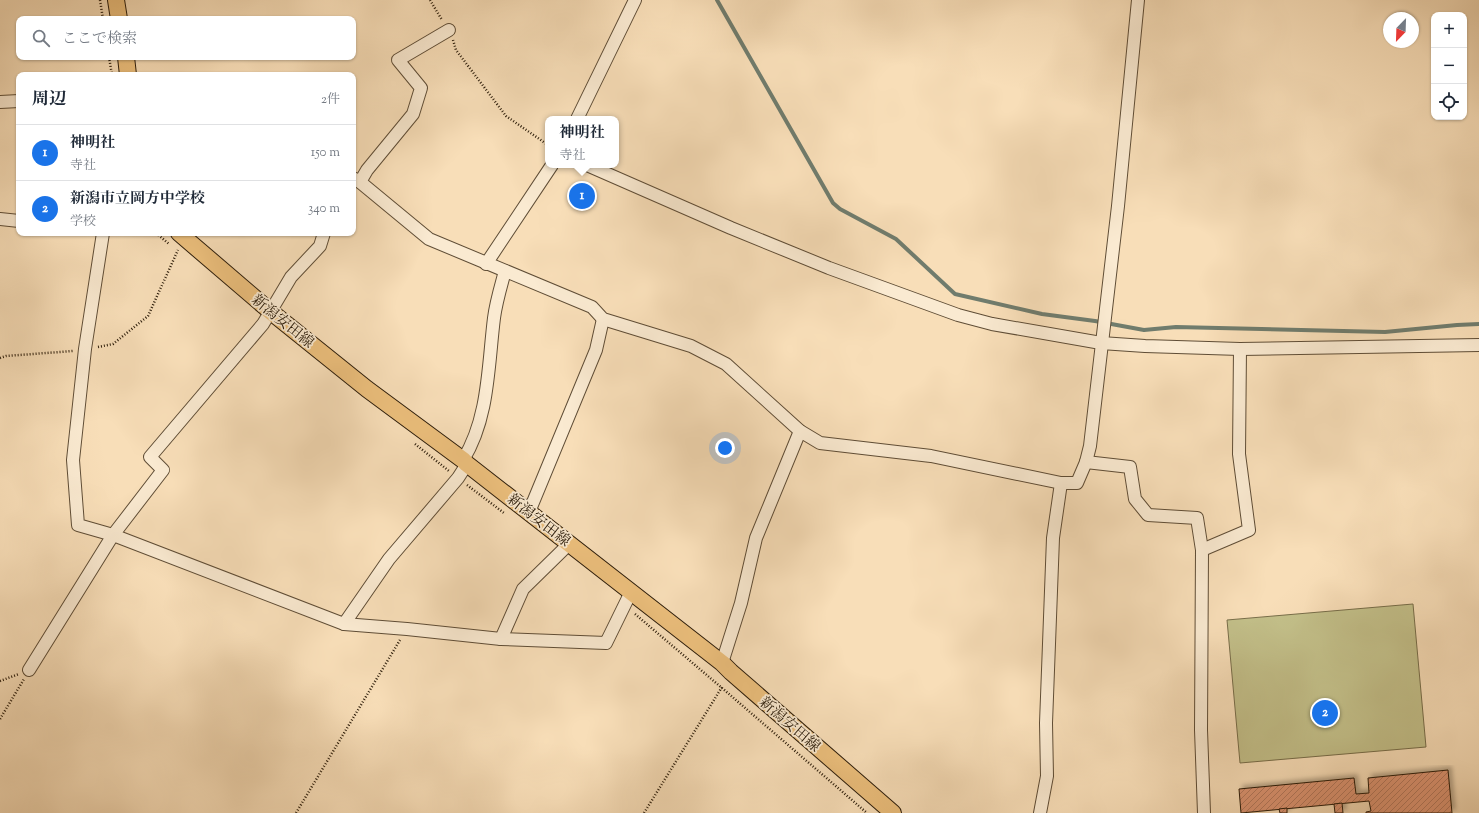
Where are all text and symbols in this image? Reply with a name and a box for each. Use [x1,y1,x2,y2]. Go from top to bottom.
north arrow [1383,12,1419,48]
map controls [1431,12,1467,120]
button: + [1431,12,1467,48]
search box [16,16,356,60]
icon: search [30,27,52,49]
text: ここで検索 [62,29,137,50]
button: − [1431,48,1467,84]
button: locate [1431,84,1467,120]
text: 周辺 [32,88,66,112]
text: 2件 [321,91,340,109]
popup [545,116,619,168]
text: 神明社 [559,123,605,144]
text: 神明社 [70,133,115,154]
text: 1 [43,144,47,162]
text: 150 m [311,144,340,162]
text: 寺社 [559,147,586,165]
text: 寺社 [70,157,96,175]
pin: 1 [569,181,595,211]
text: 新潟市立岡方中学校 [70,189,205,210]
text: 2 [42,200,48,218]
text: 340 m [308,200,340,218]
text: 学校 [70,213,96,231]
street label: 新潟安田線 [246,290,318,354]
your location [715,438,735,458]
street label: 新潟安田線 [502,490,574,553]
street label: 新潟安田線 [754,693,824,758]
pin: 2 [1312,698,1338,728]

